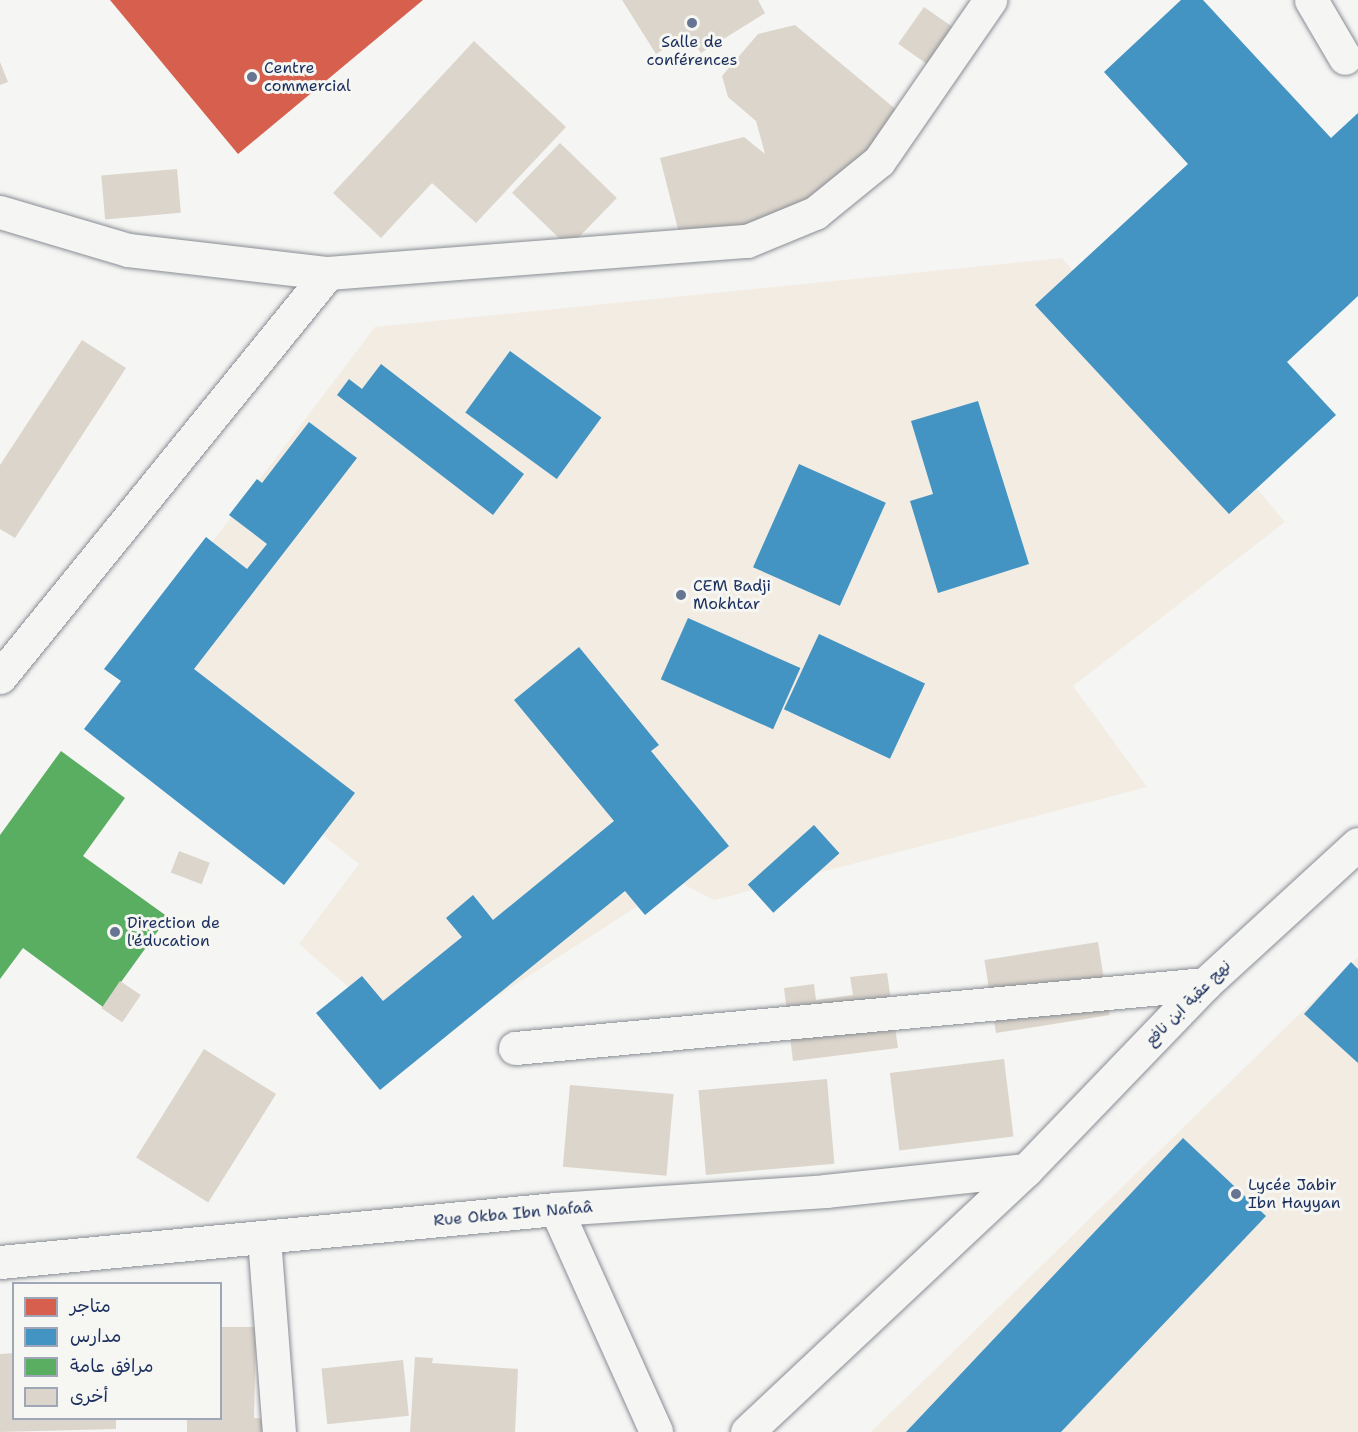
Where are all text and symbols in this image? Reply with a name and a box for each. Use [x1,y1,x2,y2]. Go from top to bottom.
marker: Salle de conférences [685,16,699,30]
place label: Salle de conférences [647,32,737,70]
place label: Centre commercial [264,58,351,96]
marker: Centre commercial [245,70,259,84]
place label: CEM Badji Mokhtar [693,576,771,614]
marker: CEM Badji Mokhtar [674,588,688,602]
place label: Direction de l'éducation [127,913,220,951]
marker: Direction de l'éducation [108,925,122,939]
street label: نهج عقبة ابن نافع [1141,956,1235,1050]
place label: Lycée Jabir Ibn Hayyan [1248,1175,1341,1213]
marker: Lycée Jabir Ibn Hayyan [1229,1187,1243,1201]
street label: Rue Okba Ibn Nafaâ [433,1197,593,1231]
legend [12,1282,222,1420]
text: متاجر [70,1294,111,1318]
text: مدارس [70,1324,121,1348]
text: مرافق عامة [70,1354,153,1378]
text: أخرى [70,1384,108,1408]

